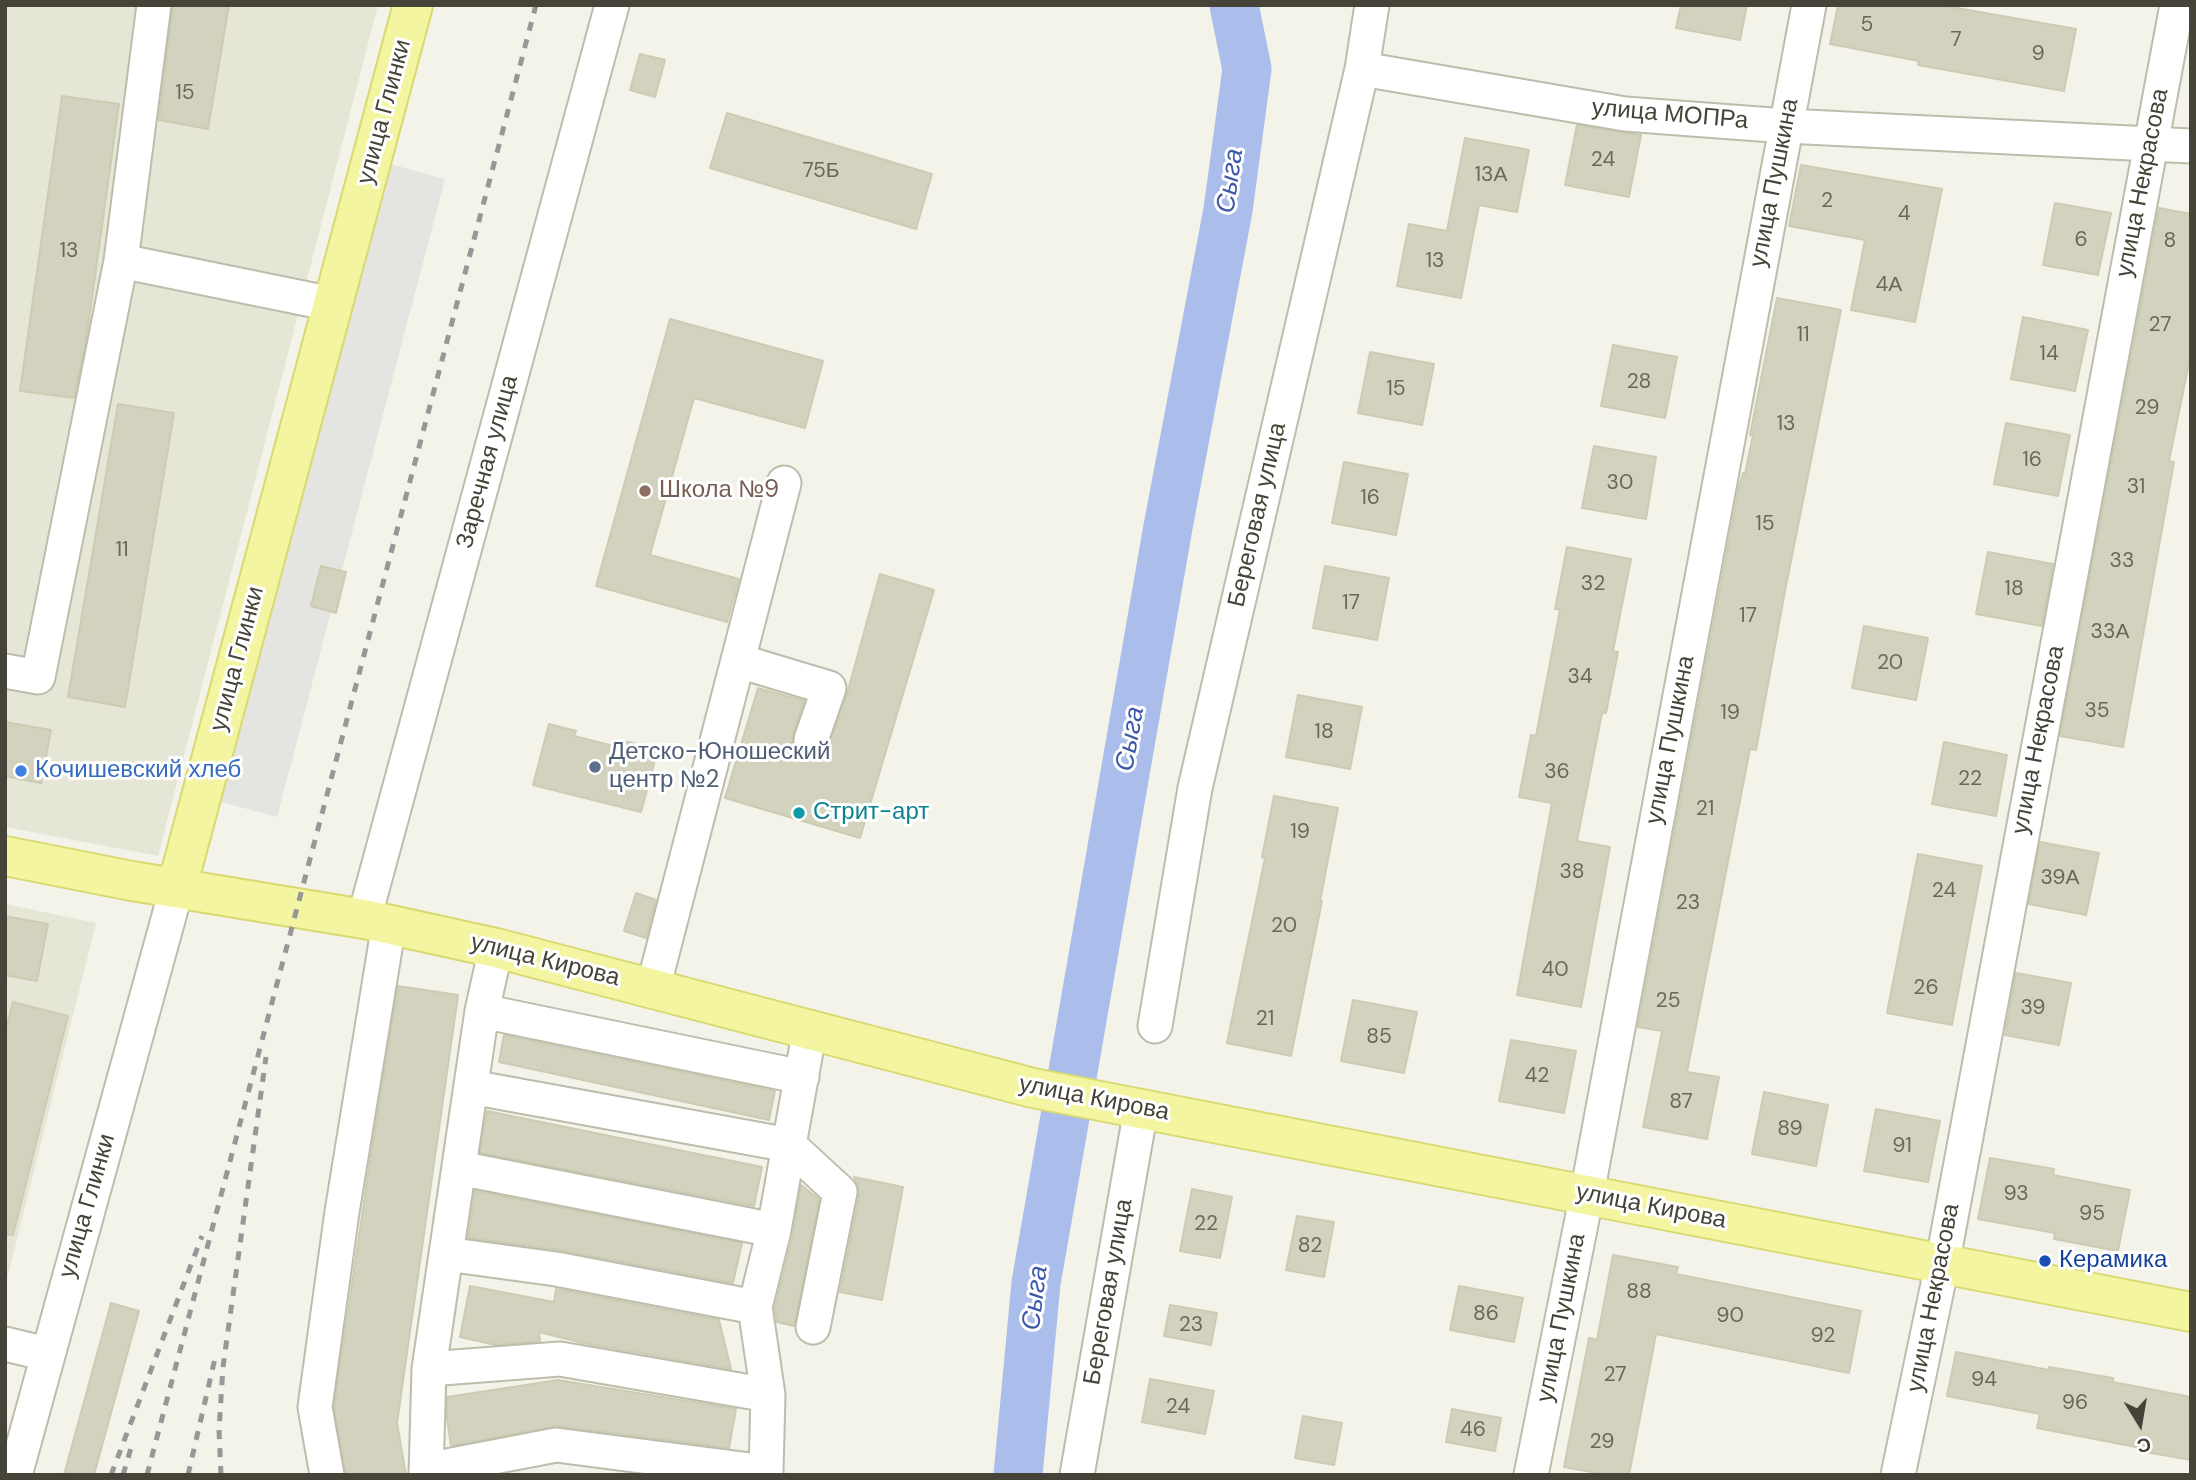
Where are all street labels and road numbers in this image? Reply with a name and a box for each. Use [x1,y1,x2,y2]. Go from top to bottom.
street label: улица Глинки [352,37,418,187]
street label: улица Некрасова [2111,86,2175,280]
street label: улица МОПРа [1591,94,1749,136]
street label: улица Пушкина [1745,96,1805,270]
street label: Заречная улица [451,372,525,552]
street label: Береговая улица [1223,420,1293,610]
street label: улица Глинки [205,584,271,734]
street label: улица Некрасова [2007,643,2071,837]
street label: улица Пушкина [1641,653,1701,827]
street label: улица Кирова [468,929,622,993]
street label: улица Кирова [1017,1070,1171,1128]
street label: улица Глинки [54,1131,122,1281]
street label: улица Кирова [1574,1178,1728,1236]
street label: Береговая улица [1078,1197,1140,1387]
street label: улица Некрасова [1902,1201,1966,1395]
street label: улица Пушкина [1532,1231,1592,1405]

